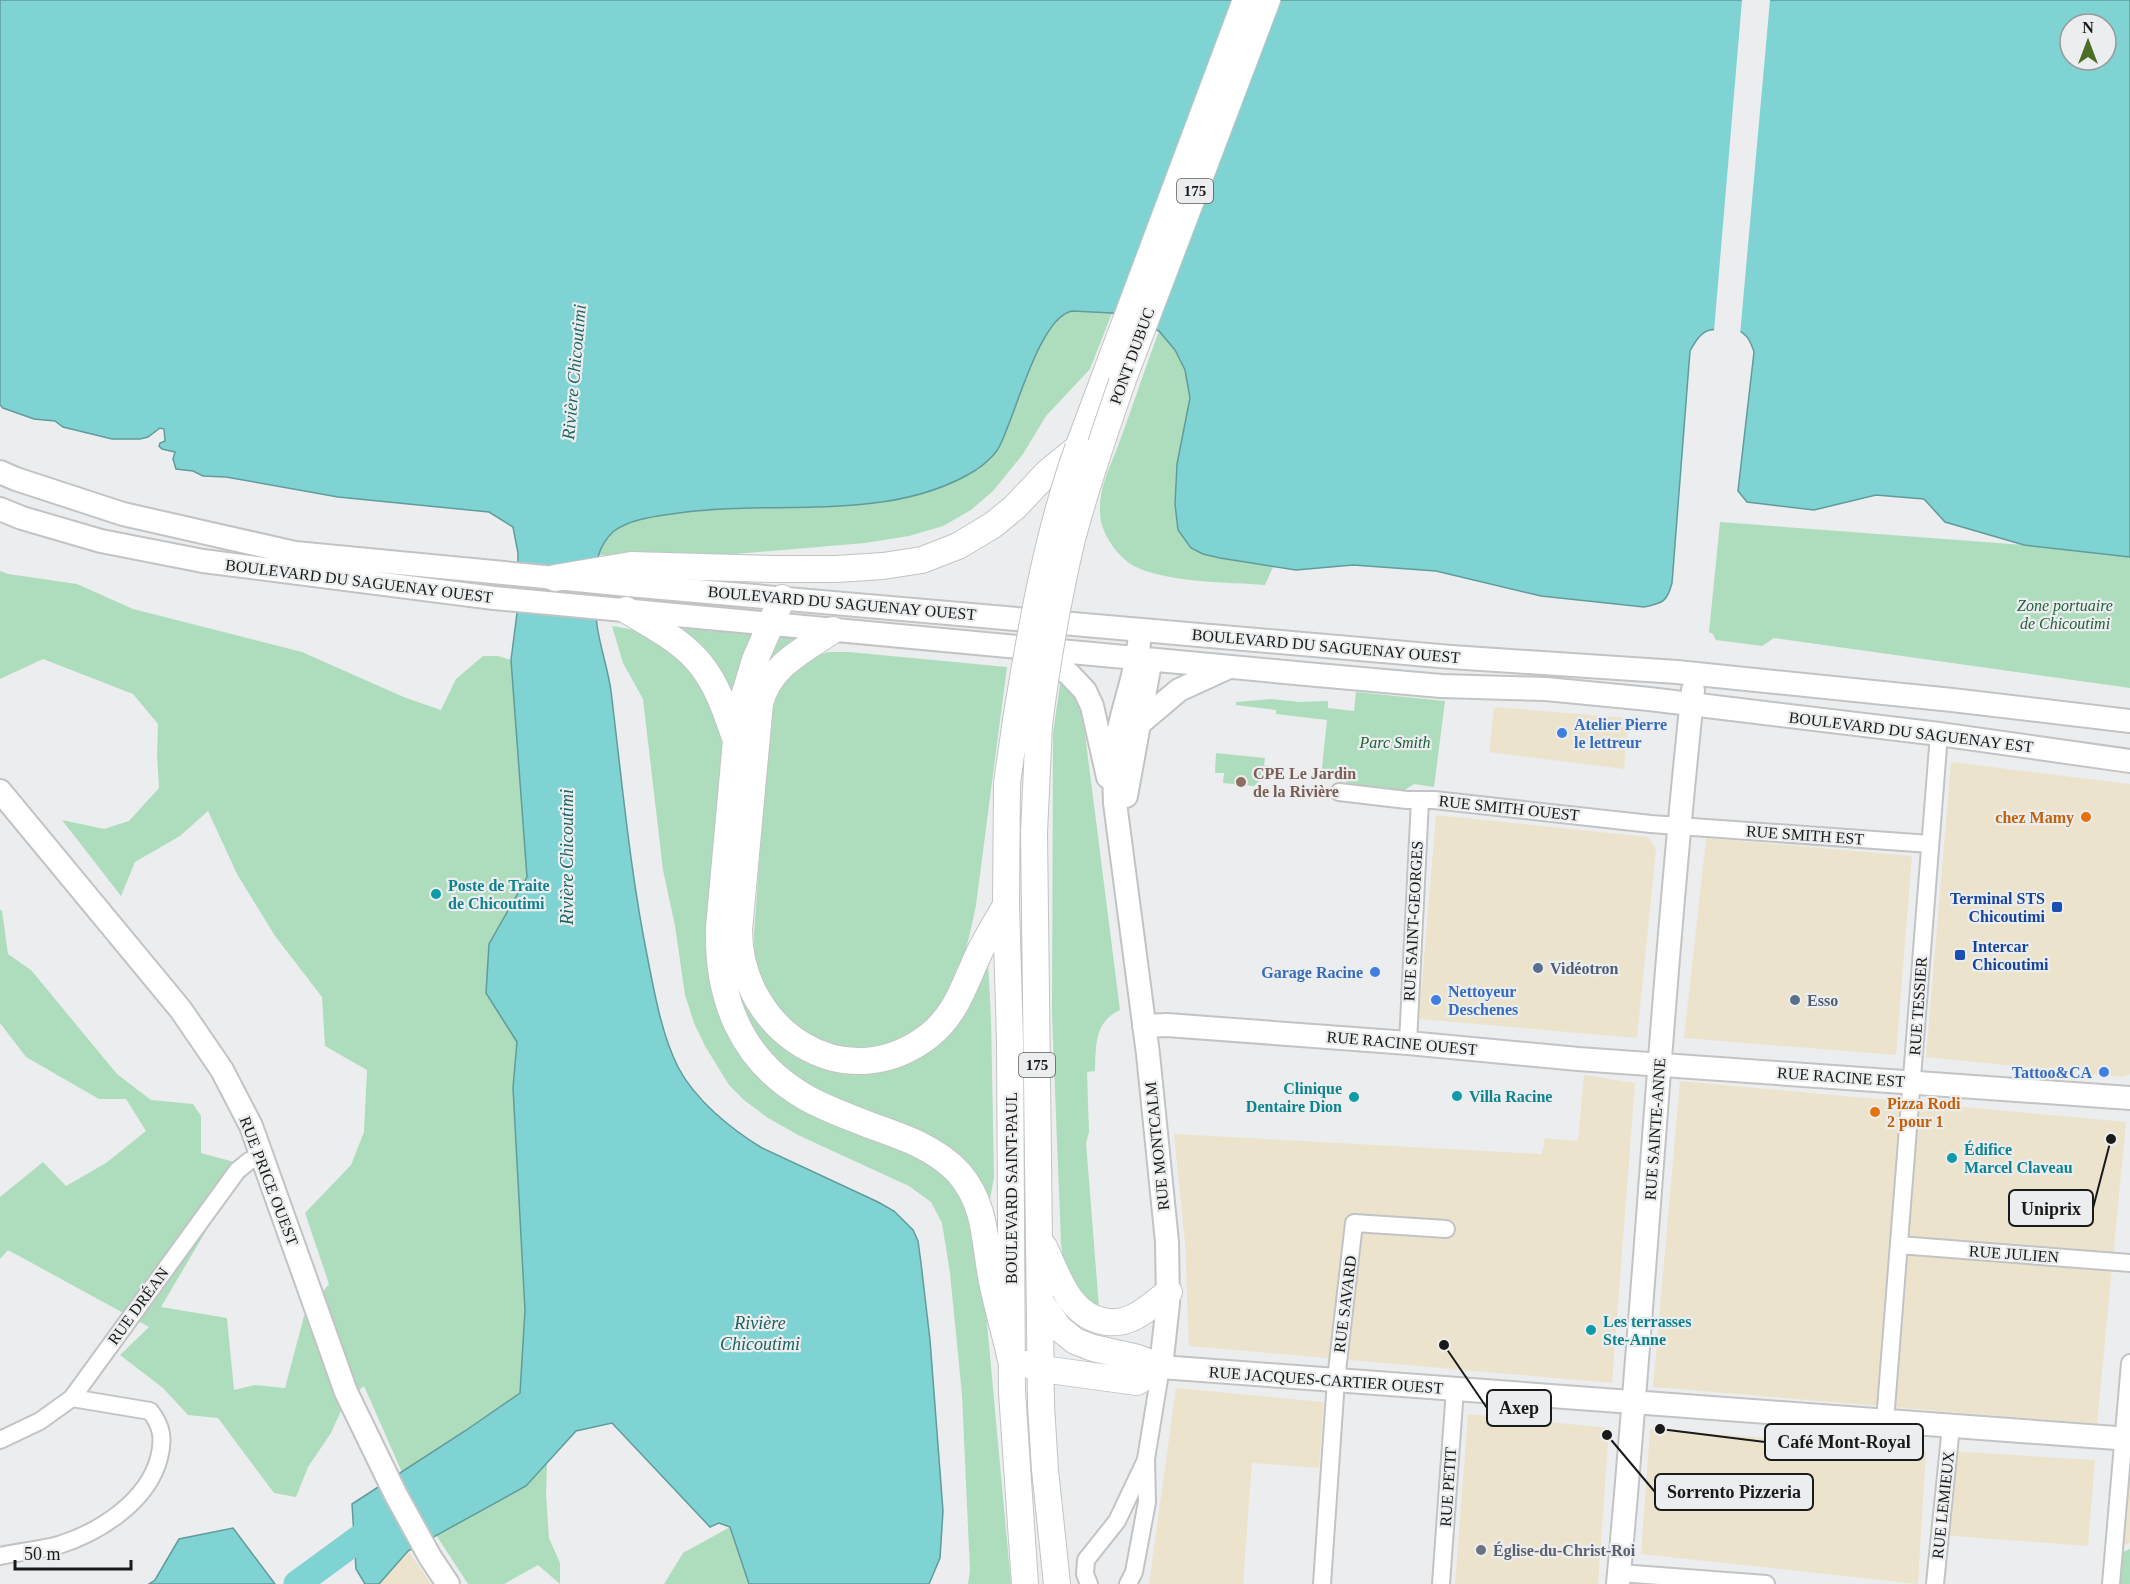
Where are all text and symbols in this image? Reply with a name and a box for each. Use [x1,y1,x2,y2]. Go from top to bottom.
north arrow [2058,12,2118,72]
text: N [2082,19,2094,36]
road number: 175 [1177,179,1213,203]
water label: Rivière Chicoutimi [558,303,590,442]
street label: PONT DUBUC [1107,305,1157,407]
street label: BOULEVARD DU SAGUENAY OUEST [224,556,494,606]
street label: BOULEVARD DU SAGUENAY OUEST [707,583,977,623]
park label: Zone portuaire de Chicoutimi [2017,597,2113,632]
street label: BOULEVARD DU SAGUENAY OUEST [1191,626,1461,666]
street label: BOULEVARD DU SAGUENAY EST [1788,709,2034,755]
place label: Atelier Pierre le lettreur [1574,716,1667,751]
marker: Atelier Pierre le lettreur [1555,726,1569,740]
park label: Parc Smith [1359,734,1430,751]
place label: CPE Le Jardin de la Rivière [1253,765,1356,800]
marker: CPE Le Jardin de la Rivière [1234,775,1248,789]
water label: Rivière Chicoutimi [557,789,577,926]
street label: RUE SMITH OUEST [1438,792,1580,824]
place label: chez Mamy [1995,809,2074,827]
marker: chez Mamy [2079,810,2093,824]
street label: RUE SMITH EST [1745,822,1865,848]
street label: RUE SAINT-GEORGES [1400,840,1426,1002]
place label: Poste de Traite de Chicoutimi [448,877,550,912]
marker: Poste de Traite de Chicoutimi [429,887,443,901]
place label: Terminal STS Chicoutimi [1950,890,2046,925]
marker: Terminal STS Chicoutimi [2050,900,2064,914]
place label: Intercar Chicoutimi [1972,938,2049,973]
marker: Intercar Chicoutimi [1953,948,1967,962]
street label: RUE TESSIER [1906,956,1930,1056]
place label: Vidéotron [1550,960,1619,977]
marker: Vidéotron [1531,961,1545,975]
place label: Garage Racine [1261,964,1363,982]
marker: Garage Racine [1368,965,1382,979]
place label: Nettoyeur Deschenes [1448,983,1518,1018]
place label: Esso [1807,992,1838,1009]
marker: Nettoyeur Deschenes [1429,993,1443,1007]
marker: Esso [1788,993,1802,1007]
street label: RUE RACINE OUEST [1326,1028,1478,1058]
road number: 175 [1019,1053,1055,1077]
street label: RUE SAINTE-ANNE [1642,1057,1668,1201]
street label: RUE RACINE EST [1777,1064,1906,1090]
place label: Tattoo&CA [2012,1064,2092,1081]
marker: Tattoo&CA [2097,1065,2111,1079]
place label: Clinique Dentaire Dion [1246,1080,1342,1115]
street label: RUE MONTCALM [1142,1081,1172,1211]
place label: Villa Racine [1469,1088,1552,1105]
marker: Villa Racine [1450,1089,1464,1103]
marker: Clinique Dentaire Dion [1347,1090,1361,1104]
street label: BOULEVARD SAINT-PAUL [1003,1092,1020,1284]
place label: Pizza Rodi 2 pour 1 [1887,1095,1961,1131]
marker: Pizza Rodi 2 pour 1 [1868,1105,1882,1119]
street label: RUE PRICE OUEST [237,1114,302,1248]
place label: Édifice Marcel Claveau [1964,1140,2073,1176]
marker: Édifice Marcel Claveau [1945,1151,1959,1165]
callout: Uniprix [2009,1190,2093,1226]
text: Uniprix [2021,1199,2081,1219]
street label: RUE JULIEN [1968,1242,2060,1266]
street label: RUE SAVARD [1331,1254,1359,1354]
street label: RUE DRÉAN [104,1263,172,1348]
water label: Rivière Chicoutimi [720,1313,800,1354]
place label: Les terrasses Ste-Anne [1603,1313,1691,1348]
marker: Les terrasses Ste-Anne [1584,1323,1598,1337]
street label: RUE JACQUES-CARTIER OUEST [1208,1363,1444,1397]
callout: Axep [1487,1390,1551,1426]
text: Axep [1499,1398,1539,1418]
callout: Café Mont-Royal [1765,1424,1923,1460]
text: Café Mont-Royal [1777,1432,1911,1452]
street label: RUE PETIT [1437,1447,1459,1527]
street label: RUE LEMIEUX [1929,1450,1957,1560]
callout: Sorrento Pizzeria [1655,1474,1813,1510]
text: Sorrento Pizzeria [1667,1482,1801,1502]
scale bar [15,1533,130,1571]
place label: Église-du-Christ-Roi [1493,1541,1636,1560]
marker: Église-du-Christ-Roi [1474,1543,1488,1557]
text: 50 m [24,1544,61,1564]

